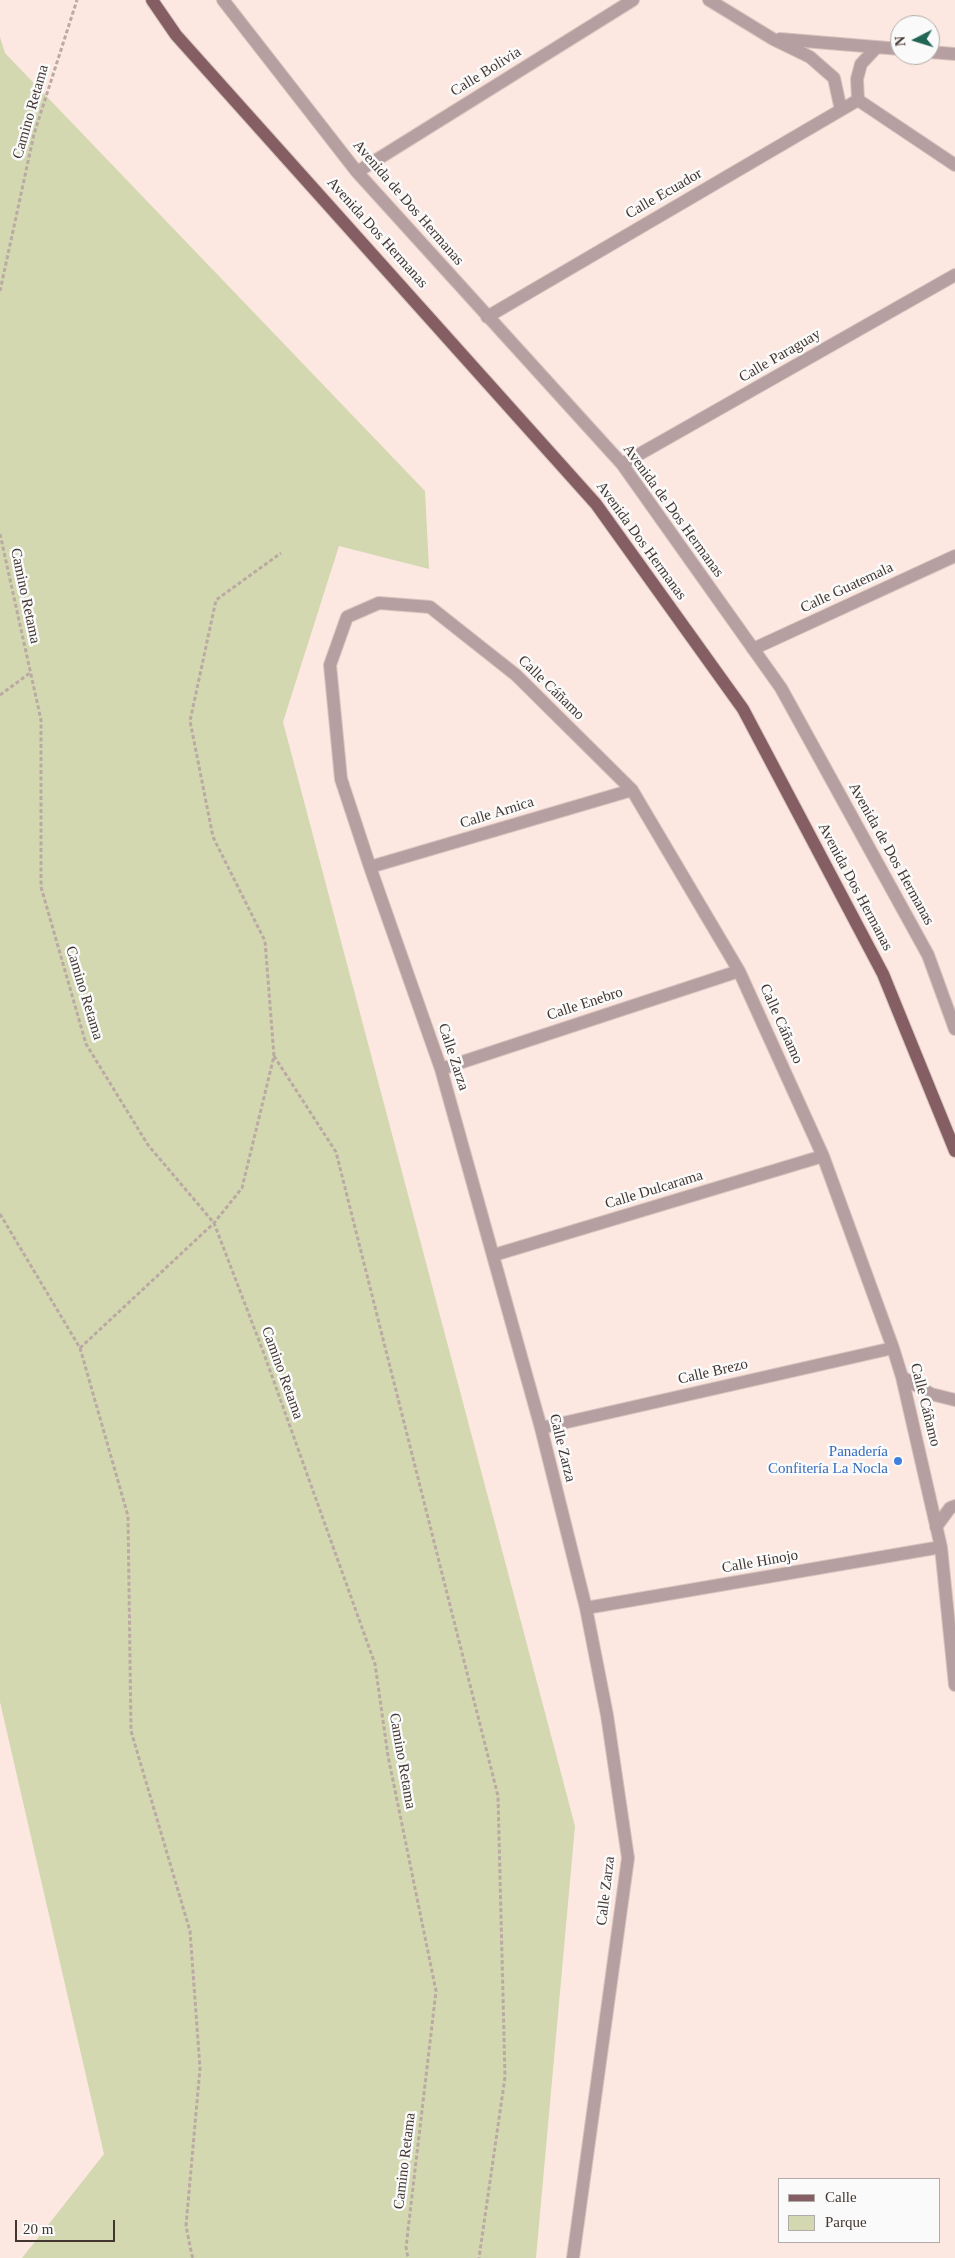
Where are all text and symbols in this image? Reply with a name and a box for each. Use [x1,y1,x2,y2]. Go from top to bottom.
north arrow [890,15,940,65]
text: N [893,36,908,47]
street label: Calle Bolivia [447,43,525,101]
street label: Camino Retama [9,63,53,161]
street label: Avenida de Dos Hermanas [349,137,467,269]
street label: Calle Ecuador [623,165,705,223]
street label: Avenida Dos Hermanas [323,174,431,292]
street label: Calle Paraguay [736,325,824,387]
street label: Avenida de Dos Hermanas [619,441,727,581]
street label: Avenida Dos Hermanas [592,478,690,604]
street label: Camino Retama [6,547,44,645]
street label: Calle Guatemala [798,559,896,617]
street label: Calle Cáñamo [514,652,588,724]
street label: Avenida de Dos Hermanas [844,780,938,928]
street label: Calle Arnica [458,793,536,833]
street label: Avenida Dos Hermanas [814,820,896,954]
street label: Camino Retama [61,944,107,1042]
street label: Calle Cáñamo [755,981,807,1067]
street label: Calle Enebro [545,983,625,1025]
street label: Calle Zarza [434,1021,472,1093]
street label: Calle Dulcarama [603,1167,705,1213]
street label: Camino Retama [257,1324,307,1422]
street label: Calle Brezo [676,1355,750,1389]
street label: Calle Cáñamo [906,1361,944,1449]
street label: Calle Zarza [545,1412,579,1484]
place label: Panadería Confitería La Nocla [768,1443,888,1478]
marker: Panadería Confitería La Nocla [892,1455,904,1467]
street label: Calle Hinojo [720,1546,800,1578]
street label: Camino Retama [385,1712,419,1810]
street label: Calle Zarza [593,1855,619,1927]
street label: Camino Retama [390,2112,420,2210]
legend [778,2178,940,2243]
text: Calle [825,2189,857,2205]
scale bar [18,2210,118,2242]
text: Parque [825,2214,867,2230]
text: 20 m [23,2221,53,2237]

